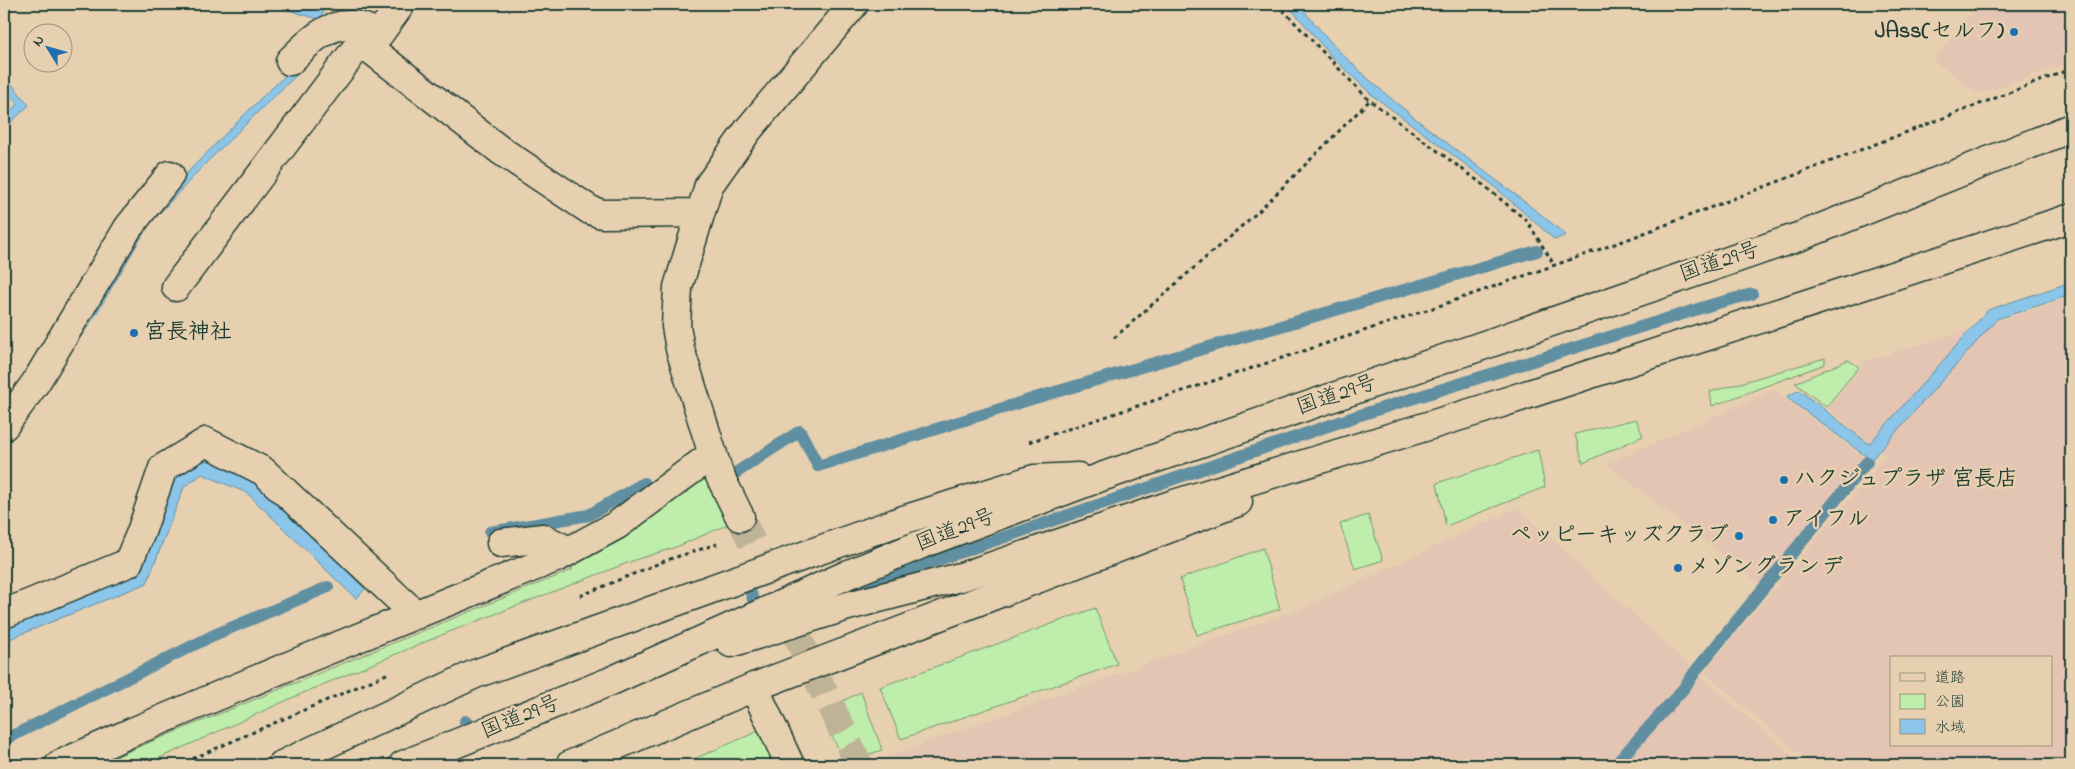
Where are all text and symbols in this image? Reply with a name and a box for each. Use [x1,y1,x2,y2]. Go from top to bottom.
place label: JAss(セルフ) [1875,16,2005,48]
north arrow [22,22,72,72]
marker: JAss(セルフ) [2008,26,2020,38]
text: N [28,31,50,51]
street label: 国道29号 [1675,234,1765,292]
place label: 宮長神社 [144,317,232,349]
marker: 宮長神社 [128,327,140,339]
street label: 国道29号 [1292,367,1382,425]
place label: ハクジュプラザ 宮長店 [1794,464,2018,496]
marker: ハクジュプラザ 宮長店 [1778,474,1790,486]
street label: 国道29号 [911,501,1001,561]
place label: アイフル [1783,504,1869,536]
marker: アイフル [1767,514,1779,526]
place label: ペッピーキッズクラブ [1510,520,1729,552]
marker: ペッピーキッズクラブ [1733,530,1745,542]
place label: メゾングランデ [1688,552,1844,584]
marker: メゾングランデ [1672,562,1684,574]
legend [1890,656,2052,746]
text: 道路 [1935,667,1965,689]
street label: 国道29号 [476,688,566,748]
text: 公園 [1935,691,1965,713]
text: 水域 [1935,717,1965,739]

